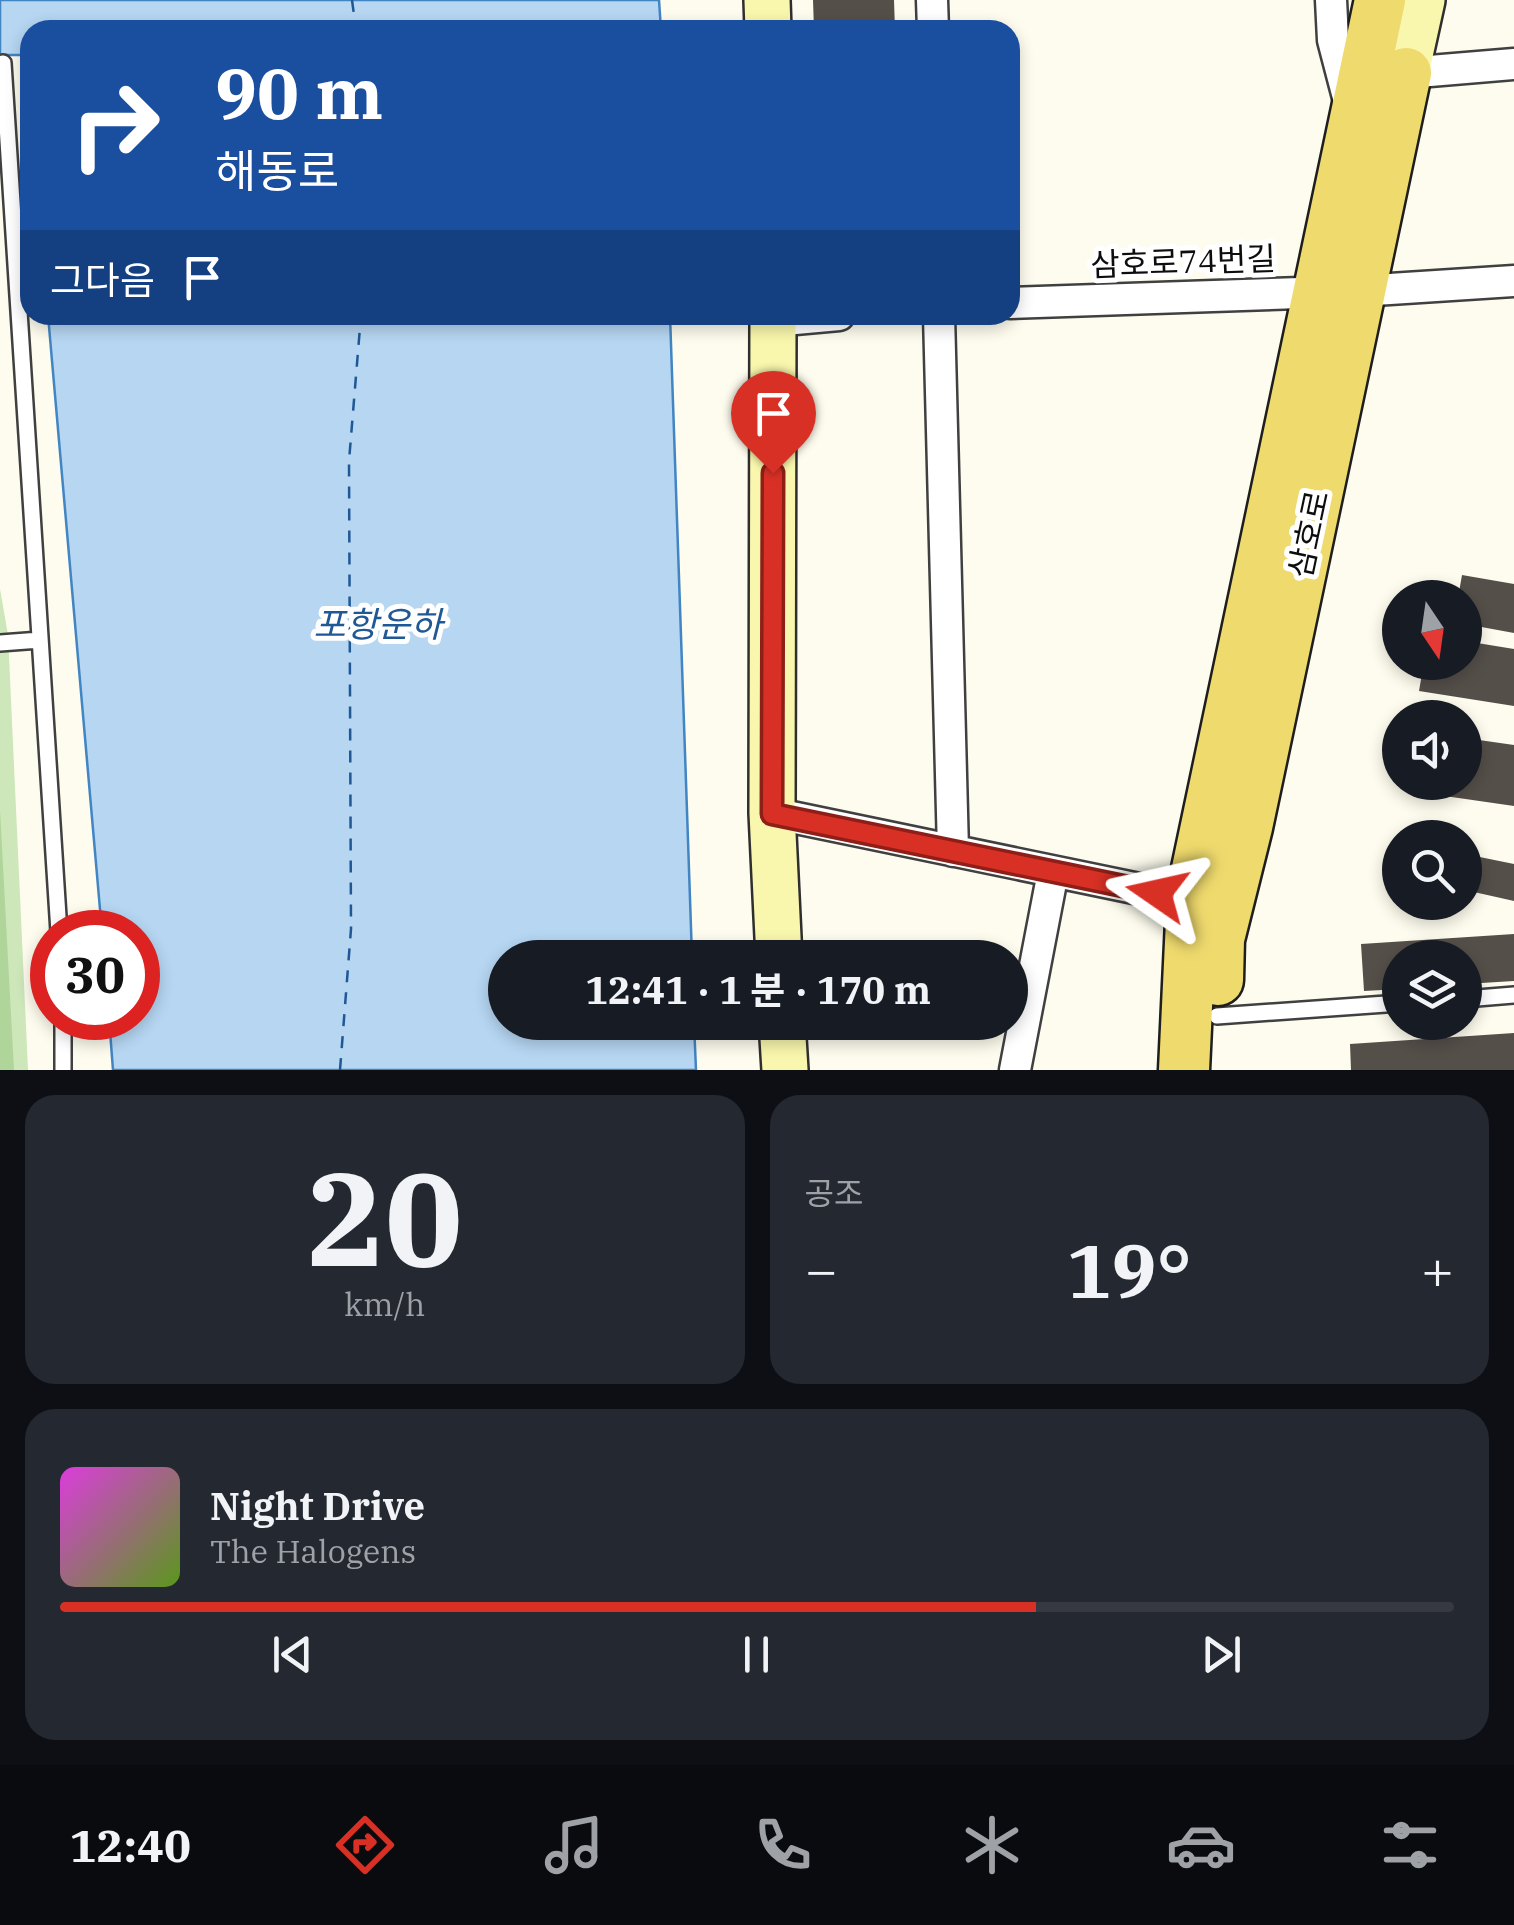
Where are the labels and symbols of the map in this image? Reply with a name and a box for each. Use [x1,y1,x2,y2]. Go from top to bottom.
street label: 삼호로74번길 [1090,237,1276,285]
pin [731,371,816,474]
street label: 삼호로 [1278,486,1338,582]
north arrow [1382,580,1482,680]
water label: 포항운하 [314,601,446,647]
position arrow [1105,841,1209,945]
speed limit sign: 30 [30,910,160,1040]

